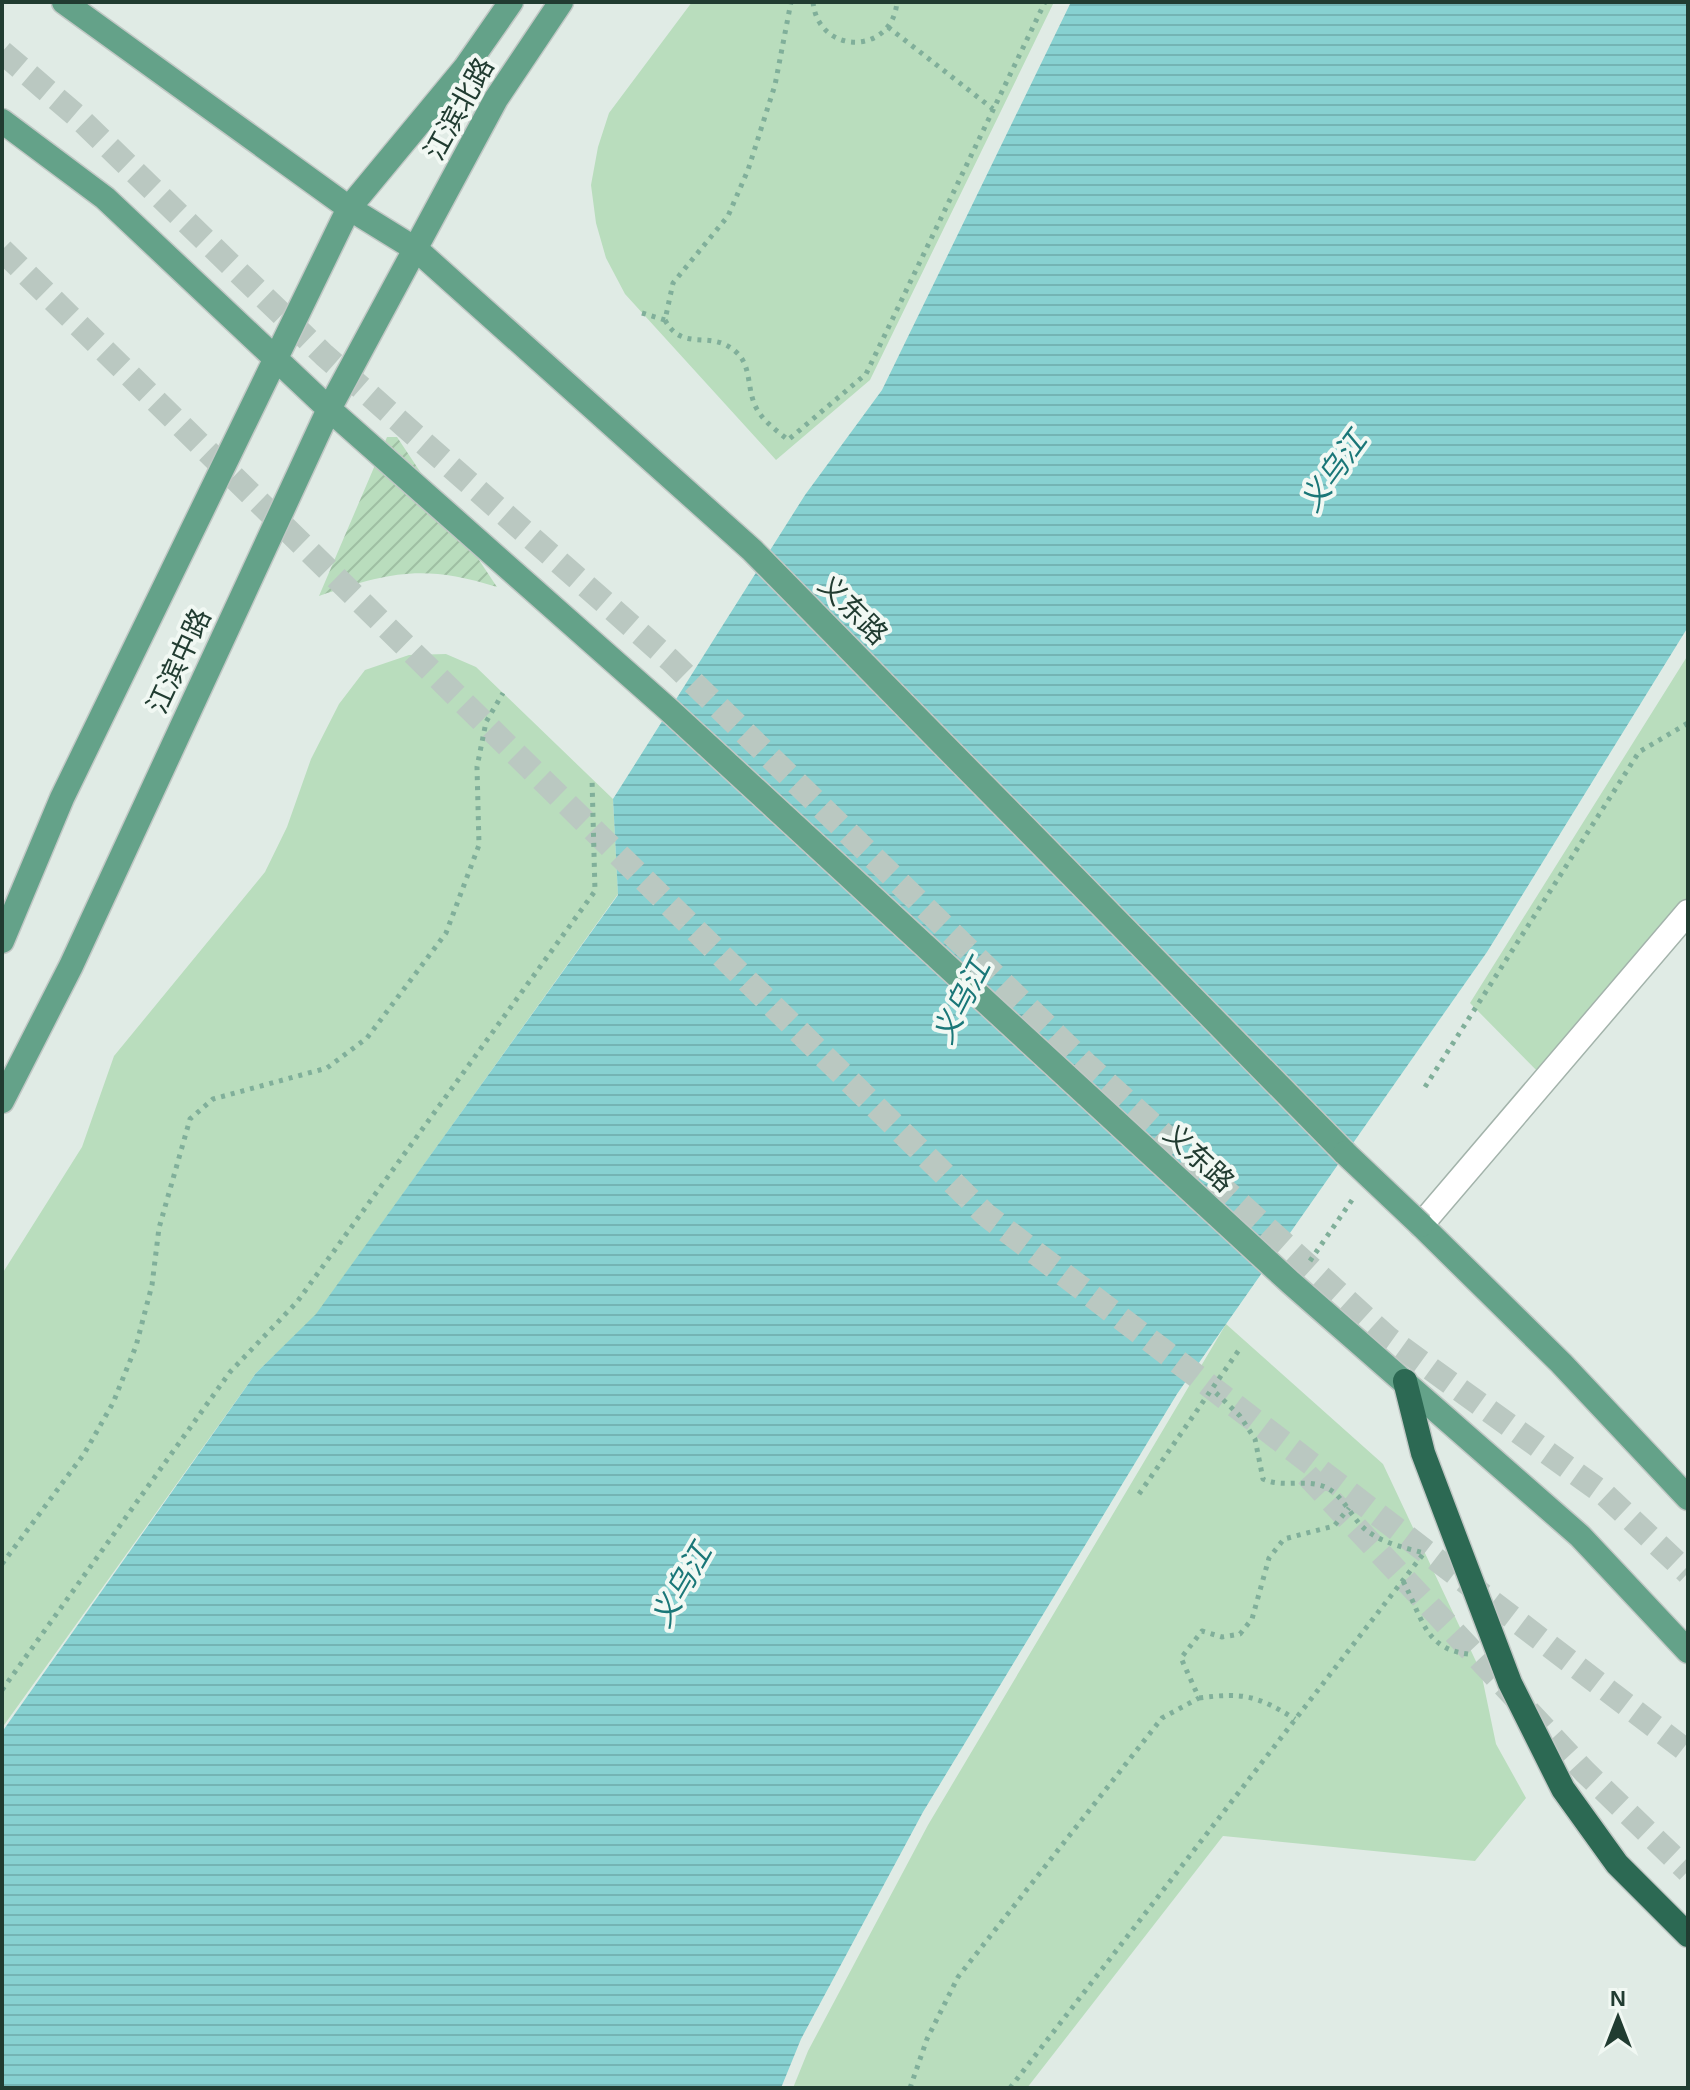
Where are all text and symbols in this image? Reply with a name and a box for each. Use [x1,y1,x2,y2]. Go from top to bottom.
street label: 江滨北路 [418,52,500,166]
water label: 义乌江 [1293,422,1375,517]
street label: 义东路 [812,569,894,651]
street label: 江滨中路 [141,604,217,718]
water label: 义乌江 [926,951,997,1049]
street label: 义东路 [1158,1118,1240,1198]
water label: 义乌江 [644,1535,719,1632]
north arrow [1578,1978,1658,2058]
text: N [1610,1986,1626,2011]

